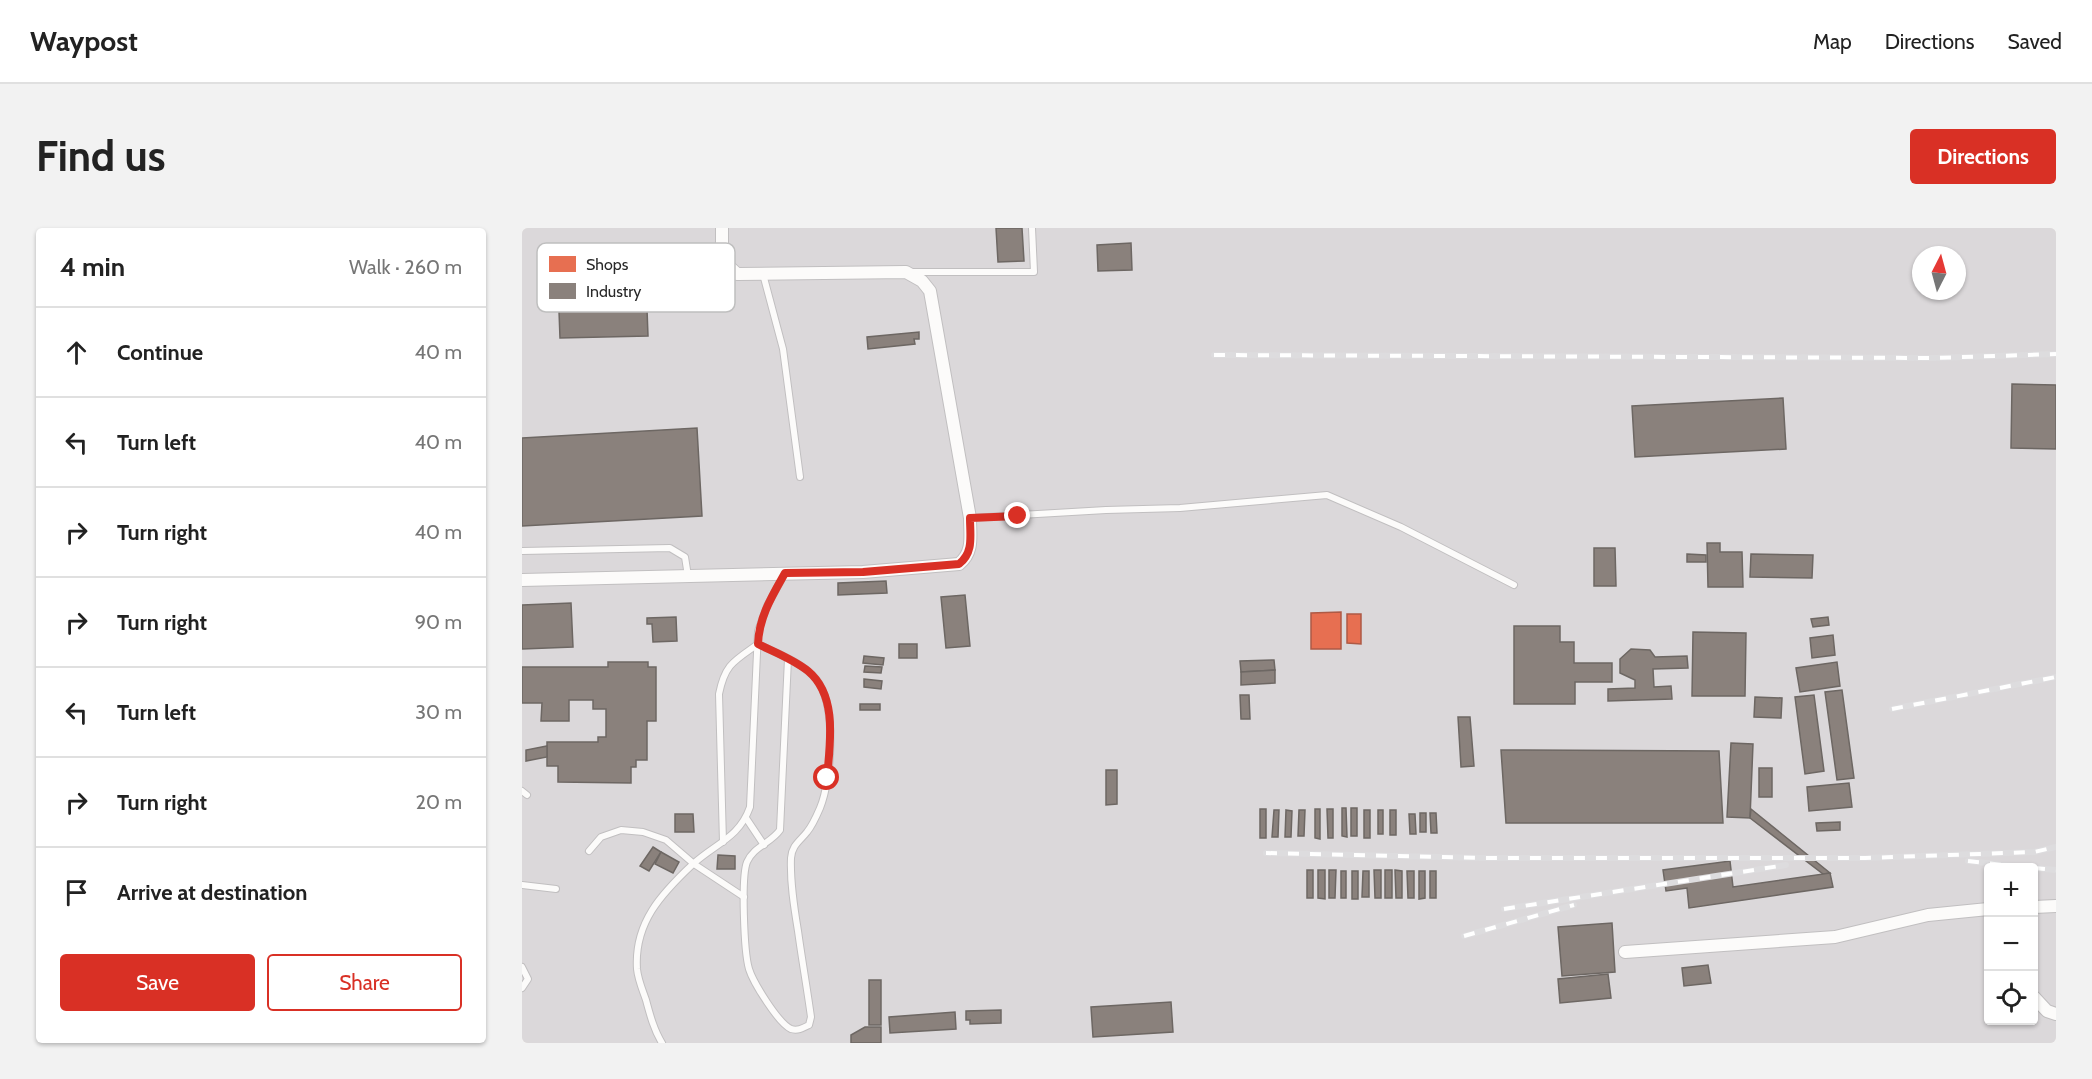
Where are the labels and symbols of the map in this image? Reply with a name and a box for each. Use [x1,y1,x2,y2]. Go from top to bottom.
legend [537,243,735,312]
north arrow [1912,246,1966,300]
text: Shops [586,255,629,274]
text: Industry [586,282,641,301]
route end [1004,502,1030,528]
route start [813,764,839,790]

